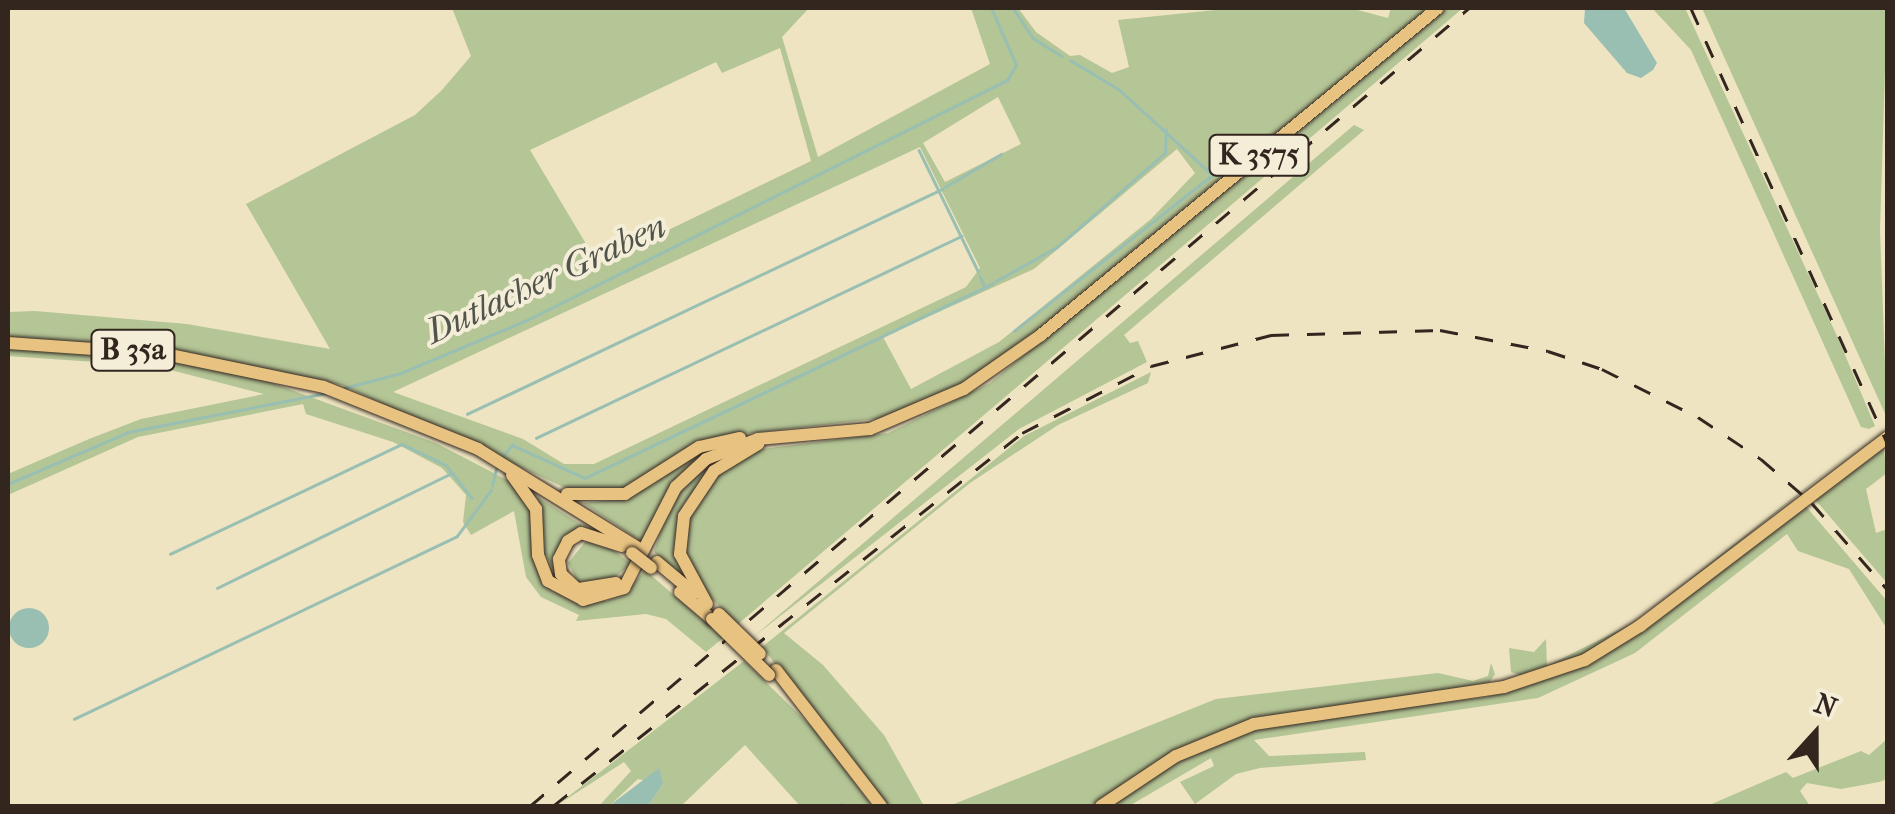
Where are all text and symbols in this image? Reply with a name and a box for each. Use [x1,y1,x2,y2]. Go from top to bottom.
road number: K 3575 [1206,130,1312,180]
water label: Dutlacher Graben [419,205,673,353]
road number: B 35a [88,325,178,375]
north arrow [1765,684,1865,784]
text: N [1810,686,1842,725]

